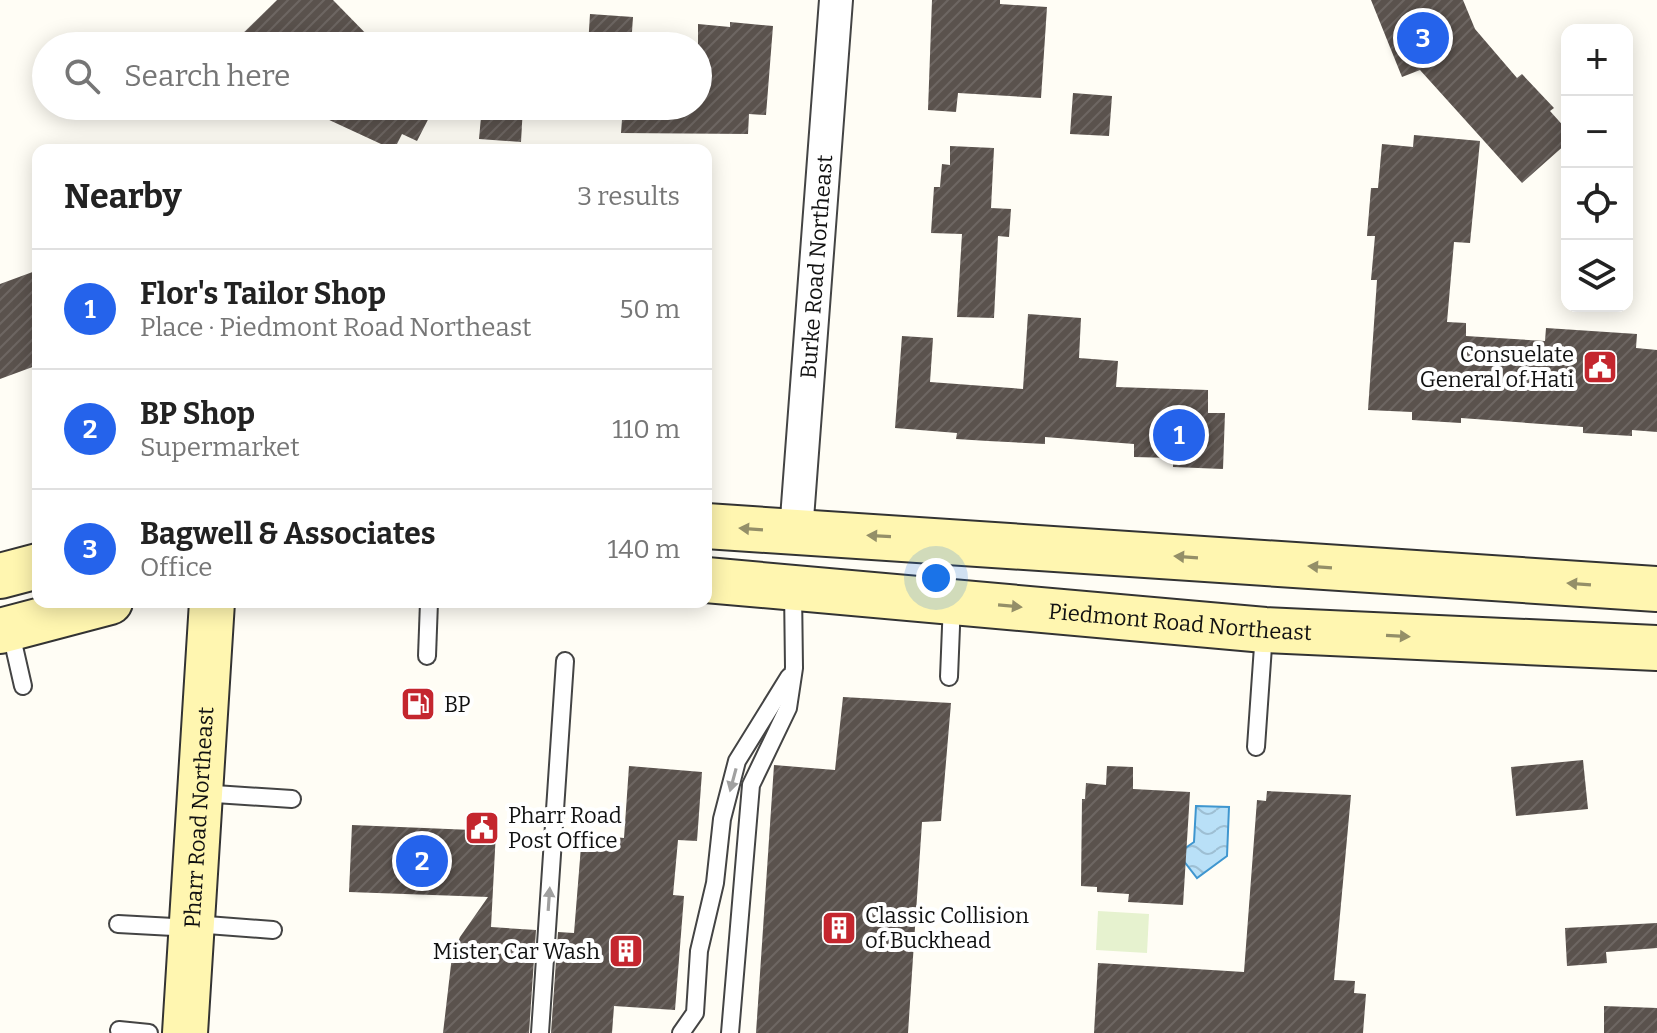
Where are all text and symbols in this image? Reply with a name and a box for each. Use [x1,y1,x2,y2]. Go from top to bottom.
pin: 3 [1397,8,1449,68]
map controls [1561,24,1633,312]
button: + [1561,24,1633,96]
search box [32,32,712,120]
icon: search [60,54,104,98]
text: Search here [124,58,291,94]
button: − [1561,96,1633,168]
street label: Burke Road Northeast [794,154,838,380]
button: locate [1561,168,1633,240]
text: Nearby [64,176,182,217]
text: 3 results [577,181,680,212]
button: layers [1561,240,1633,312]
text: Flor's Tailor Shop [140,276,386,312]
text: 1 [84,294,96,325]
text: 50 m [619,294,680,325]
text: Place · Piedmont Road Northeast [140,312,531,343]
place label: Consuelate General of Hati [1420,341,1574,393]
public building icon: Consuelate General of Hati [1581,348,1619,386]
text: BP Shop [140,396,255,432]
pin: 1 [1153,405,1205,465]
text: 2 [83,414,97,445]
text: 110 m [612,414,680,445]
text: Supermarket [140,432,300,463]
text: Bagwell & Associates [140,516,436,552]
one-way arrow [738,522,763,535]
one-way arrow [866,529,891,542]
text: 3 [83,534,97,565]
text: 140 m [608,534,680,565]
one-way arrow [1173,550,1198,563]
text: Office [140,552,212,583]
your location [916,558,956,598]
one-way arrow [1307,560,1332,573]
one-way arrow [1566,577,1591,590]
street label: Piedmont Road Northeast [1047,597,1312,646]
one-way arrow [998,600,1023,613]
one-way arrow [1386,630,1411,643]
fuel station icon: BP [399,685,437,723]
place label: BP [444,691,471,718]
street label: Pharr Road Northeast [178,706,219,929]
one-way arrow [726,768,738,793]
place label: Pharr Road Post Office [508,802,622,854]
public building icon: Pharr Road Post Office [463,809,501,847]
pin: 2 [396,831,448,891]
one-way arrow [543,886,556,911]
place label: Classic Collision of Buckhead [865,902,1029,954]
building icon: Classic Collision of Buckhead [820,909,858,947]
building icon: Mister Car Wash [607,932,645,970]
place label: Mister Car Wash [433,938,600,965]

